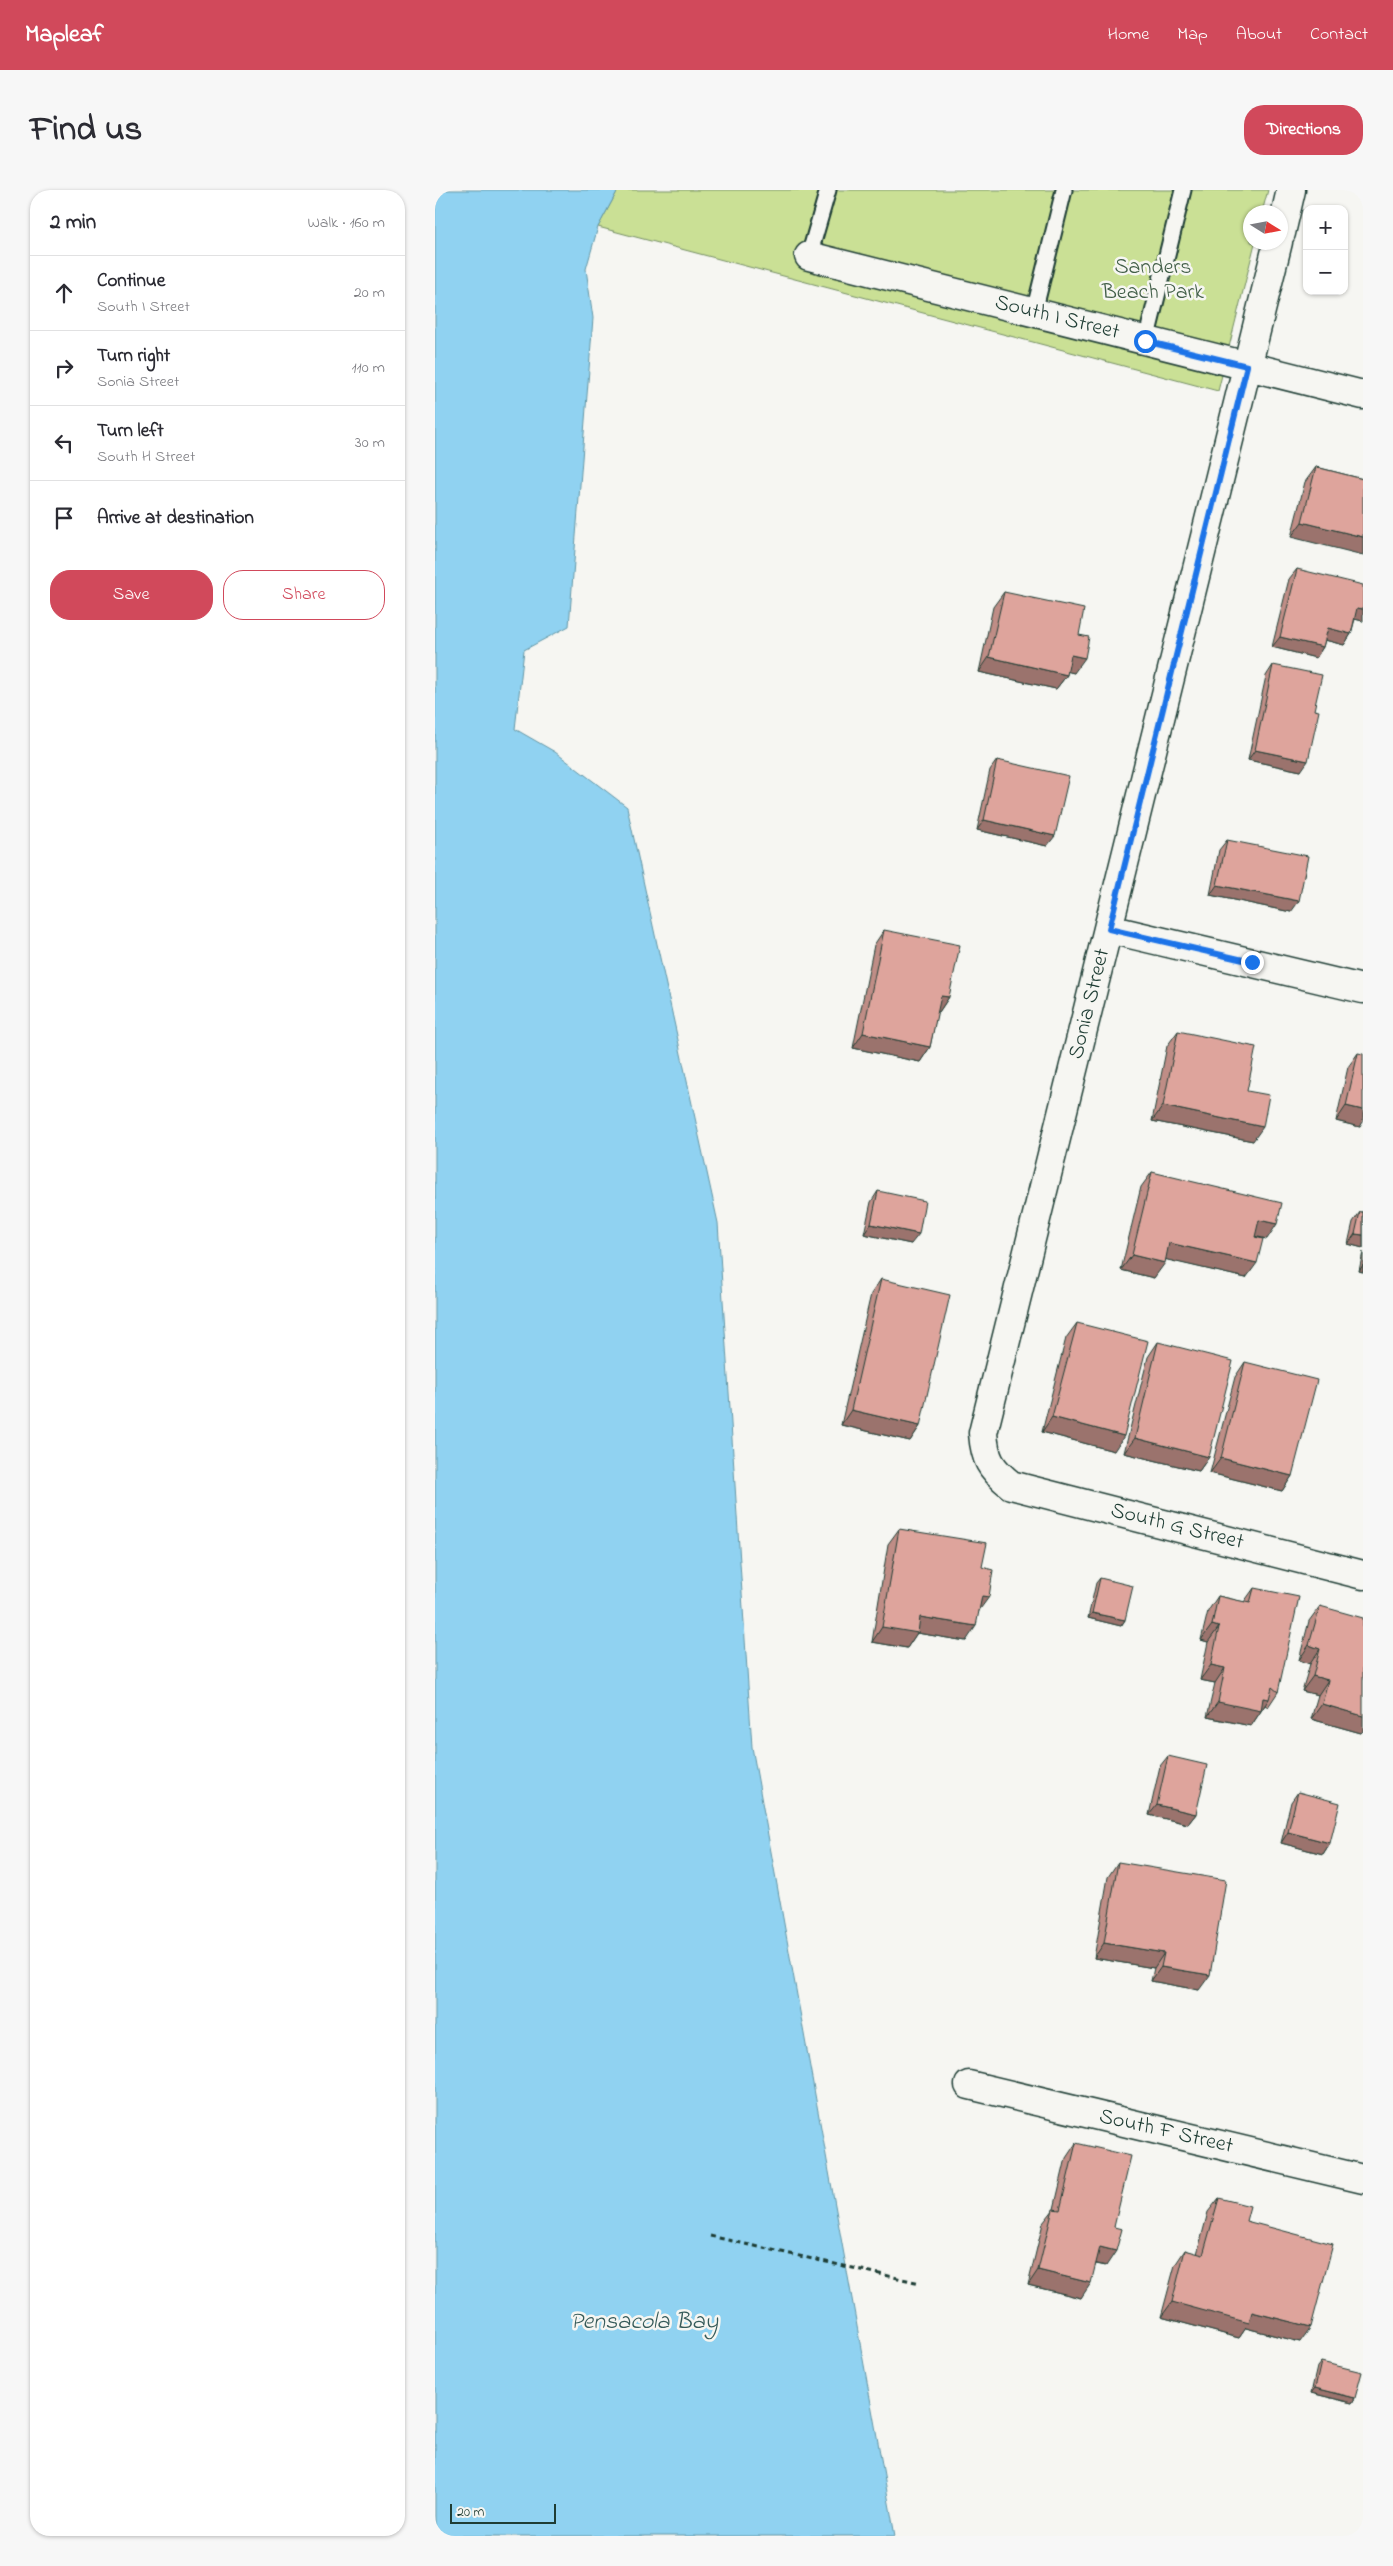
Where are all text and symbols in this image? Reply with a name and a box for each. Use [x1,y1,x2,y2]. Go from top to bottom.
text: Mapleaf [25,18,104,53]
text: Home [1108,22,1149,48]
text: Map [1177,22,1208,48]
text: About [1236,22,1282,48]
text: Contact [1310,22,1368,48]
text: Find us [30,105,142,156]
button: Directions [1244,105,1363,155]
north arrow [1243,205,1288,250]
map controls [1303,205,1348,295]
button: + [1303,205,1348,250]
text: 2 min [50,208,96,238]
text: Walk · 160 m [307,211,385,235]
button: − [1303,250,1348,295]
park label: Sanders Beach Park [1101,252,1204,309]
text: Continue [97,268,165,295]
icon: ahead [50,279,78,307]
text: 20 m [354,281,385,305]
street label: South I Street [991,287,1123,349]
text: South I Street [97,295,190,319]
route start [1134,330,1157,353]
text: Turn right [97,343,170,370]
icon: right [50,354,78,382]
text: 110 m [351,356,385,380]
text: Sonia Street [97,370,179,394]
text: Turn left [97,418,164,445]
icon: left [50,429,78,457]
text: 30 m [355,431,385,455]
text: South H Street [97,445,195,469]
icon: arrive [50,504,78,532]
text: Arrive at destination [97,505,254,532]
button: Save [50,570,213,620]
button: Share [223,570,385,620]
street label: Sonia Street [1061,945,1119,1063]
route end [1241,951,1264,974]
street label: South G Street [1107,1495,1248,1559]
street label: South F Street [1096,2101,1237,2163]
water label: Pensacola Bay [570,2305,719,2340]
scale bar [450,2501,556,2524]
text: 20 m [457,2502,484,2523]

